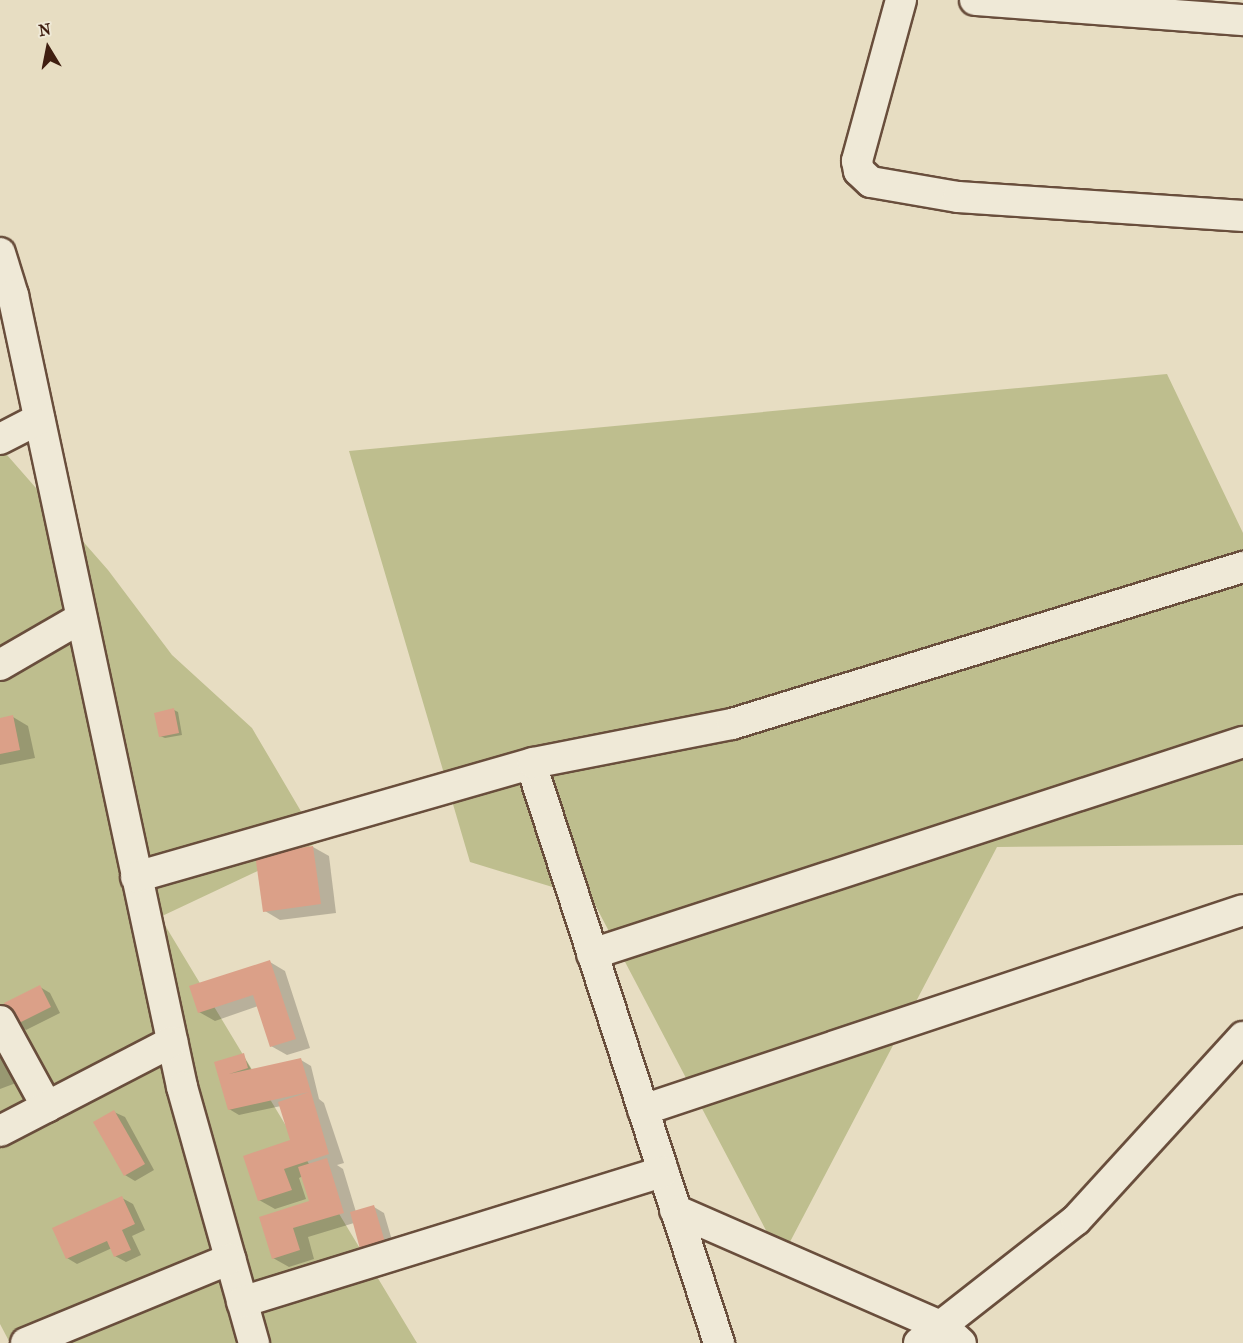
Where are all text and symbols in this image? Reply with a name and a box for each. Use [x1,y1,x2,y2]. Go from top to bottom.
north arrow [18,18,78,78]
text: N [37,19,52,40]

